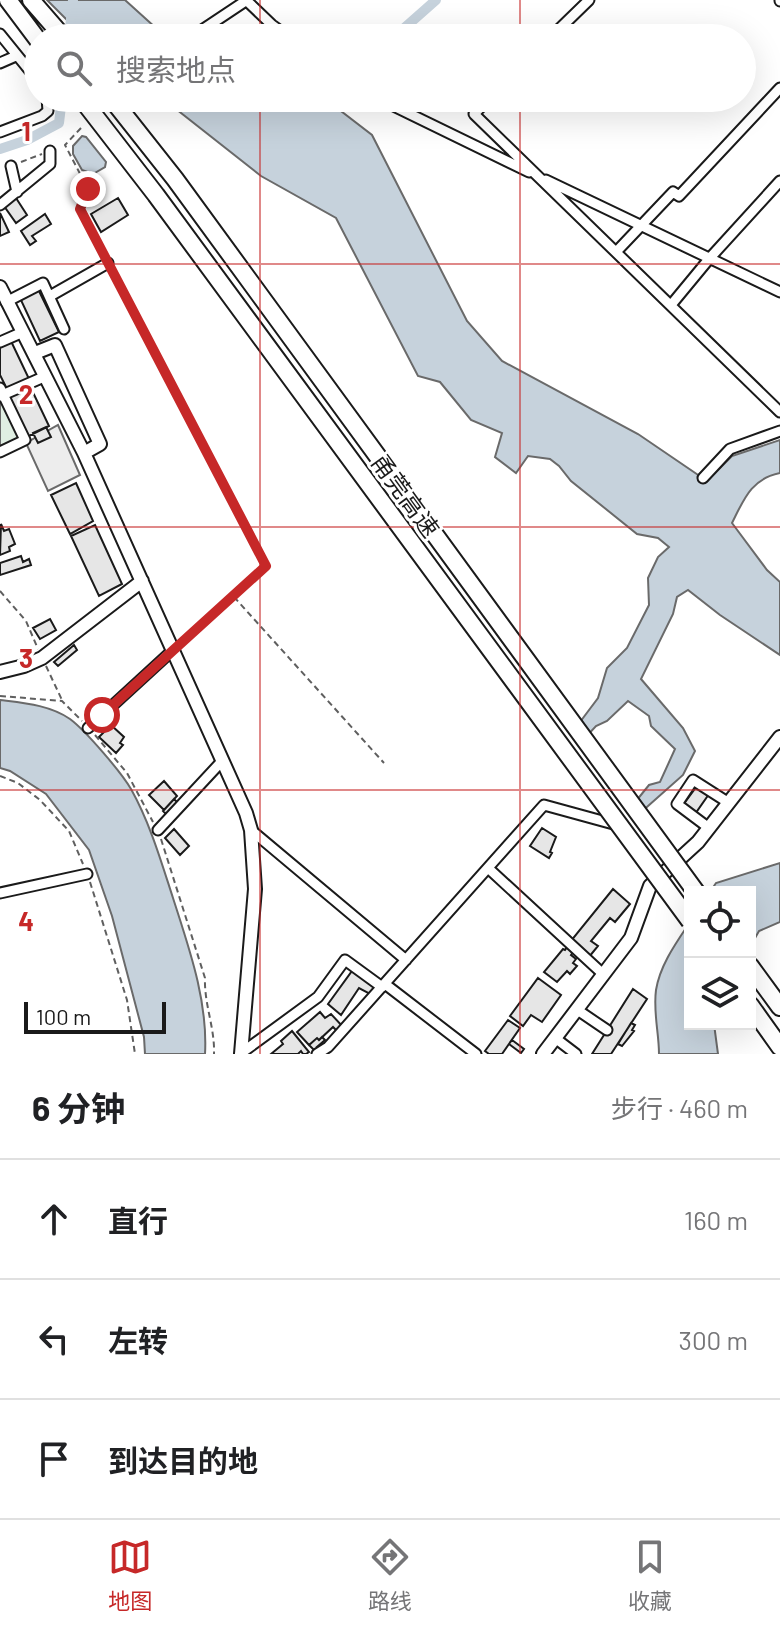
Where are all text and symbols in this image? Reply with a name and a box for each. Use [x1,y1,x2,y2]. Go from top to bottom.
search box [24,24,756,112]
icon: search [52,46,96,90]
text: 搜索地点 [116,51,236,87]
text: 1 [21,115,31,146]
route end [70,171,106,207]
text: 2 [19,378,33,409]
street label: 甬莞高速 [366,448,446,542]
text: 3 [19,642,33,673]
route start [84,697,120,733]
map controls [684,886,756,1030]
button: locate [684,886,756,958]
text: 4 [18,905,34,936]
button: layers [684,958,756,1030]
scale bar [24,998,166,1034]
text: 100 m [36,1003,91,1029]
text: 6 分钟 [32,1087,125,1128]
text: 步行 · 460 m [611,1092,748,1123]
icon: ahead [32,1197,76,1241]
text: 直行 [108,1202,168,1238]
text: 160 m [684,1204,748,1235]
icon: left [32,1317,76,1361]
text: 左转 [108,1322,168,1358]
text: 300 m [679,1324,748,1355]
icon: arrive [32,1437,76,1481]
text: 到达目的地 [108,1442,258,1478]
tab: 地图 [108,1535,152,1615]
tab: 路线 [368,1535,412,1615]
tab: 收藏 [628,1535,672,1615]

